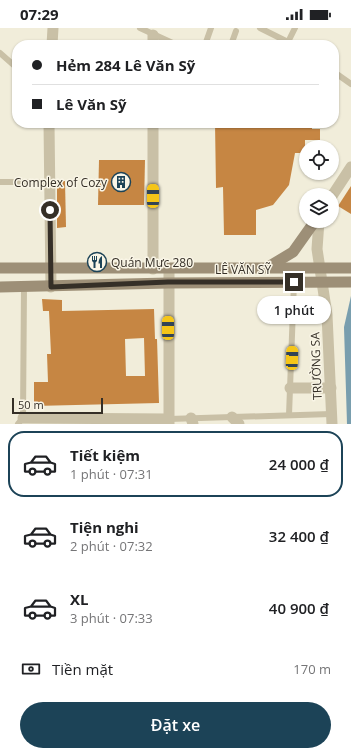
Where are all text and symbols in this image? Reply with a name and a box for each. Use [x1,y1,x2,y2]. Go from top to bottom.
text: 07:29 [20,4,59,24]
text: Hẻm 284 Lê Văn Sỹ [56,55,195,75]
text: Lê Văn Sỹ [56,94,127,114]
map controls [299,140,339,228]
button: locate [299,140,339,180]
building icon: Complex of Cozy [110,171,132,193]
place label: Complex of Cozy [14,174,108,191]
car [147,184,159,208]
button: layers [299,188,339,228]
route start [41,201,59,219]
restaurant icon: Quán Mực 280 [86,251,108,273]
place label: Quán Mực 280 [111,254,193,271]
street label: LÊ VĂN SỸ [215,261,271,278]
route end [285,273,303,291]
callout: 1 phút [257,296,331,324]
text: 1 phút [274,301,314,319]
car [162,316,174,340]
street label: TRƯỜNG SA [306,331,326,400]
car [286,346,298,370]
scale bar [12,396,103,415]
text: 50 m [18,397,44,412]
text: Tiết kiệm [70,445,140,465]
icon: car [22,446,58,482]
text: 24 000 ₫ [269,454,329,474]
text: 1 phút · 07:31 [70,465,153,483]
text: Tiện nghi [70,517,139,537]
icon: car [22,518,58,554]
text: 32 400 ₫ [269,526,329,546]
text: 2 phút · 07:32 [70,537,153,555]
text: XL [70,589,88,609]
icon: car [22,590,58,626]
text: 40 900 ₫ [269,598,329,618]
text: 3 phút · 07:33 [70,609,153,627]
icon: cash [20,658,42,680]
text: Tiền mặt [52,659,113,679]
text: 170 m [293,660,331,678]
button: Đặt xe [20,702,331,748]

